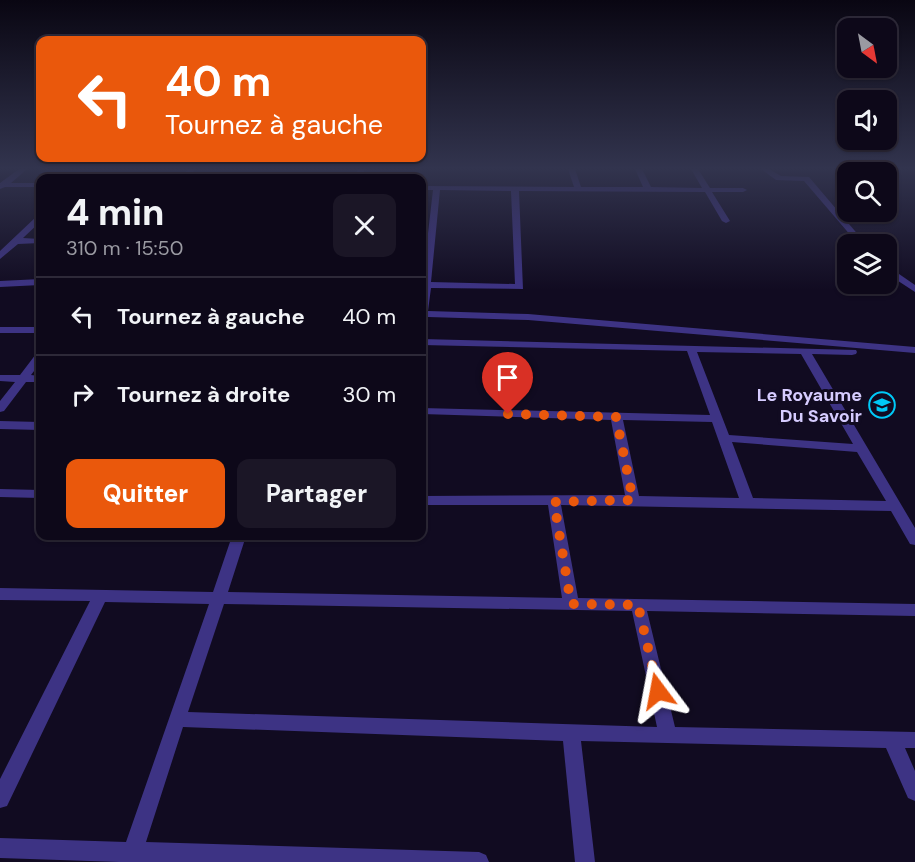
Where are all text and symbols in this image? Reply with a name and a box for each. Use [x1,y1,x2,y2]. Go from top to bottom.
north arrow [837,18,897,78]
map controls [837,18,897,294]
text: 40 m [165,54,271,109]
icon: left [66,60,144,138]
button: sound [837,90,897,150]
text: Tournez à gauche [165,107,383,142]
button: search [837,162,897,222]
text: 4 min [66,189,164,236]
button: close [333,194,396,257]
button: layers [837,234,897,294]
text: 310 m · 15:50 [66,235,184,261]
icon: left [66,300,99,333]
text: Tournez à gauche [117,302,305,331]
text: 40 m [342,302,396,331]
pin [482,352,533,414]
icon: arrive [491,361,524,394]
icon: right [66,378,99,411]
text: Tournez à droite [117,380,290,409]
text: 30 m [342,380,396,409]
place label: Le Royaume Du Savoir [757,383,862,428]
school or university icon: Le Royaume Du Savoir [867,390,897,420]
button: Quitter [66,459,225,528]
button: Partager [237,459,396,528]
position arrow [626,659,690,723]

